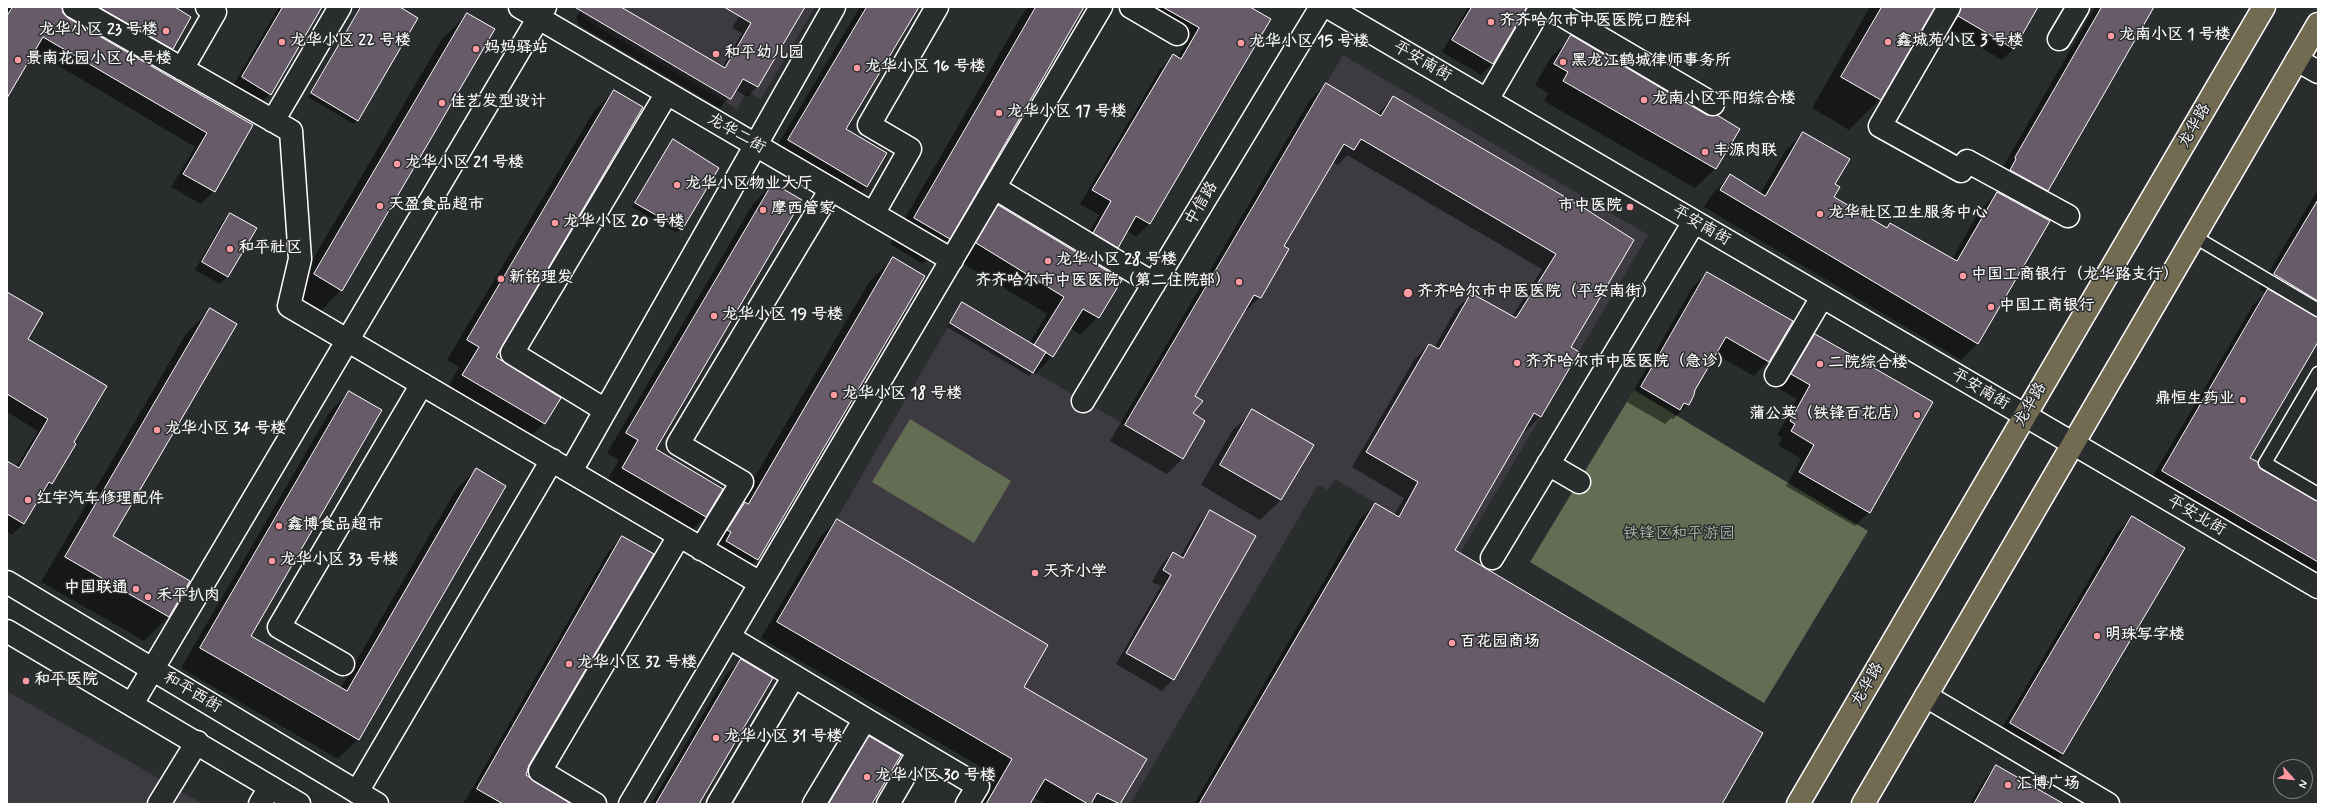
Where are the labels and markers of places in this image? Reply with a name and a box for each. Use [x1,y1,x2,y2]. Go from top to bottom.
place label: 齐齐哈尔市中医医院口腔科 [1499,12,1691,32]
marker: 齐齐哈尔市中医医院口腔科 [1486,17,1496,27]
place label: 龙华小区 23 号楼 [39,21,158,41]
marker: 龙华小区 23 号楼 [161,26,171,36]
place label: 龙南小区 1 号楼 [2119,26,2231,46]
marker: 龙南小区 1 号楼 [2106,31,2116,41]
place label: 龙华小区 22 号楼 [290,32,411,52]
place label: 鑫城苑小区 3 号楼 [1896,32,2024,52]
place label: 龙华小区 15 号楼 [1249,33,1369,53]
marker: 龙华小区 22 号楼 [277,37,287,47]
marker: 鑫城苑小区 3 号楼 [1883,37,1893,47]
marker: 龙华小区 15 号楼 [1236,38,1246,48]
place label: 妈妈驿站 [484,39,548,59]
marker: 妈妈驿站 [471,44,481,54]
place label: 和平幼儿园 [724,44,804,64]
marker: 和平幼儿园 [711,49,721,59]
place label: 景南花园小区 4 号楼 [26,50,172,70]
place label: 黑龙江鹤城律师事务所 [1571,52,1731,72]
marker: 景南花园小区 4 号楼 [13,55,23,65]
marker: 黑龙江鹤城律师事务所 [1558,57,1568,67]
place label: 龙华小区 16 号楼 [865,58,986,78]
marker: 龙华小区 16 号楼 [852,63,862,73]
place label: 龙南小区平阳综合楼 [1652,90,1796,110]
place label: 佳艺发型设计 [450,93,546,113]
marker: 龙南小区平阳综合楼 [1639,95,1649,105]
marker: 佳艺发型设计 [437,98,447,108]
place label: 龙华小区 17 号楼 [1007,103,1127,123]
marker: 龙华小区 17 号楼 [994,108,1004,118]
place label: 丰源肉联 [1713,142,1777,162]
marker: 丰源肉联 [1700,147,1710,157]
place label: 龙华小区 21 号楼 [405,154,524,174]
marker: 龙华小区 21 号楼 [392,159,402,169]
place label: 龙华小区物业大厅 [685,175,813,195]
marker: 龙华小区物业大厅 [672,180,682,190]
place label: 天盈食品超市 [388,196,484,216]
place label: 市中医院 [1558,197,1622,217]
place label: 摩西管家 [771,200,835,220]
marker: 天盈食品超市 [375,201,385,211]
marker: 市中医院 [1625,202,1635,212]
place label: 龙华社区卫生服务中心 [1828,204,1988,224]
marker: 摩西管家 [758,205,768,215]
marker: 龙华社区卫生服务中心 [1815,209,1825,219]
place label: 龙华小区 20 号楼 [563,213,685,233]
marker: 龙华小区 20 号楼 [550,218,560,228]
place label: 和平社区 [238,239,302,259]
marker: 和平社区 [225,244,235,254]
place label: 龙华小区 28 号楼 [1056,251,1177,271]
marker: 龙华小区 28 号楼 [1043,256,1053,266]
place label: 中国工商银行（龙华路支行） [1971,266,2179,286]
place label: 新铭理发 [509,269,573,289]
marker: 中国工商银行（龙华路支行） [1958,271,1968,281]
place label: 齐齐哈尔市中医医院（第二住院部） [975,272,1231,292]
marker: 新铭理发 [496,274,506,284]
marker: 齐齐哈尔市中医医院（第二住院部） [1234,277,1244,287]
place label: 齐齐哈尔市中医医院（平安南街） [1417,283,1657,303]
marker: 齐齐哈尔市中医医院（平安南街） [1402,287,1414,299]
place label: 中国工商银行 [1999,297,2095,317]
marker: 中国工商银行 [1986,302,1996,312]
place label: 龙华小区 19 号楼 [722,306,843,326]
marker: 龙华小区 19 号楼 [709,311,719,321]
place label: 齐齐哈尔市中医医院（急诊） [1525,353,1733,373]
place label: 二院综合楼 [1828,354,1908,374]
marker: 齐齐哈尔市中医医院（急诊） [1512,358,1522,368]
marker: 二院综合楼 [1815,359,1825,369]
place label: 龙华小区 18 号楼 [842,385,963,405]
marker: 龙华小区 18 号楼 [829,390,839,400]
place label: 鼎恒生药业 [2155,390,2235,410]
marker: 鼎恒生药业 [2238,395,2248,405]
place label: 蒲公英（铁锋百花店） [1749,405,1909,425]
marker: 蒲公英（铁锋百花店） [1912,410,1922,420]
place label: 龙华小区 34 号楼 [165,420,287,440]
marker: 龙华小区 34 号楼 [152,425,162,435]
place label: 红宇汽车修理配件 [36,490,164,510]
marker: 红宇汽车修理配件 [23,495,33,505]
place label: 鑫博食品超市 [287,516,383,536]
marker: 鑫博食品超市 [274,521,284,531]
place label: 龙华小区 33 号楼 [280,551,399,571]
marker: 龙华小区 33 号楼 [267,556,277,566]
place label: 天齐小学 [1043,563,1107,583]
marker: 天齐小学 [1030,568,1040,578]
place label: 中国联通 [64,579,128,599]
marker: 中国联通 [131,584,141,594]
place label: 禾平扒肉 [156,587,220,607]
marker: 禾平扒肉 [143,592,153,602]
place label: 明珠写字楼 [2105,626,2185,646]
marker: 明珠写字楼 [2092,631,2102,641]
place label: 百花园商场 [1460,633,1540,653]
marker: 百花园商场 [1447,638,1457,648]
place label: 龙华小区 32 号楼 [577,654,697,674]
marker: 龙华小区 32 号楼 [564,659,574,669]
place label: 和平医院 [34,671,98,691]
marker: 和平医院 [21,676,31,686]
place label: 龙华小区 31 号楼 [724,728,843,748]
marker: 龙华小区 31 号楼 [711,733,721,743]
place label: 龙华小区 30 号楼 [875,767,996,787]
marker: 龙华小区 30 号楼 [862,772,872,782]
place label: 汇博广场 [2016,775,2080,795]
marker: 汇博广场 [2003,780,2013,790]

